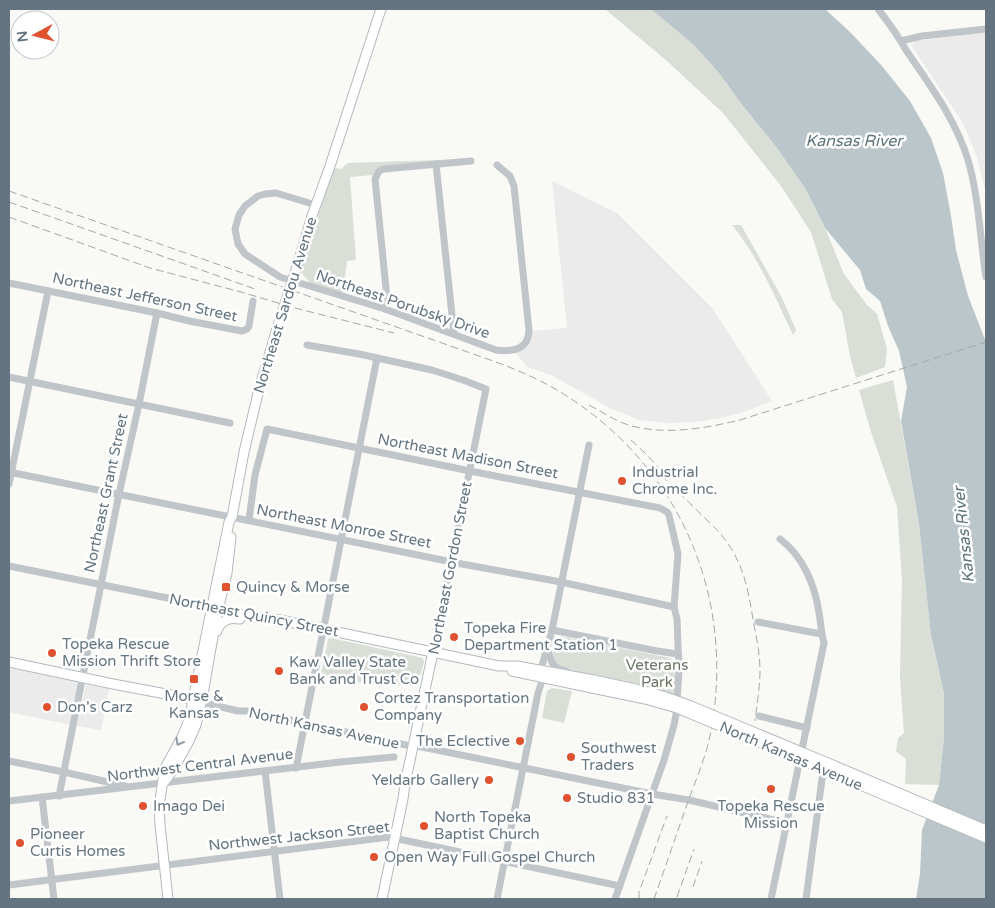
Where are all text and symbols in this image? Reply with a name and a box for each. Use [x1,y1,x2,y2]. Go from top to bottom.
north arrow [10,10,60,60]
text: N [13,30,32,43]
water label: Kansas River [806,131,904,151]
street label: Northeast Sardou Avenue [250,215,320,395]
street label: Northeast Porubsky Drive [314,266,492,342]
street label: Northeast Jefferson Street [51,269,239,325]
street label: Northeast Grant Street [80,412,132,574]
street label: Northeast Madison Street [376,430,560,482]
place label: Industrial Chrome Inc. [632,463,718,498]
marker: Industrial Chrome Inc. [616,475,628,487]
street label: Northeast Gordon Street [424,480,476,656]
water label: Kansas River [949,484,979,584]
street label: Northeast Monroe Street [255,500,433,552]
place label: Quincy & Morse [236,578,350,596]
marker: Quincy & Morse [220,581,232,593]
street label: Northeast Quincy Street [168,590,340,640]
place label: Topeka Fire Department Station 1 [464,619,618,654]
marker: Topeka Fire Department Station 1 [448,631,460,643]
place label: Topeka Rescue Mission Thrift Store [62,635,201,670]
marker: Topeka Rescue Mission Thrift Store [46,647,58,659]
place label: Kaw Valley State Bank and Trust Co [289,653,419,688]
park label: Veterans Park [626,656,688,691]
marker: Kaw Valley State Bank and Trust Co [273,665,285,677]
marker: Morse & Kansas [188,673,200,685]
place label: Morse & Kansas [164,687,224,722]
place label: Cortez Transportation Company [374,689,529,724]
place label: Don's Carz [57,698,133,716]
marker: Don's Carz [41,701,53,713]
marker: Cortez Transportation Company [358,701,370,713]
street label: North Kansas Avenue [247,703,401,753]
street label: North Kansas Avenue [717,718,865,794]
place label: The Eclective [416,732,510,750]
marker: The Eclective [514,735,526,747]
one-way arrow [175,736,185,745]
place label: Southwest Traders [581,739,657,774]
street label: Northwest Central Avenue [106,745,294,785]
marker: Southwest Traders [565,751,577,763]
place label: Yeldarb Gallery [372,771,479,789]
marker: Yeldarb Gallery [483,774,495,786]
marker: Topeka Rescue Mission [765,783,777,795]
place label: Studio 831 [577,789,655,807]
marker: Studio 831 [561,792,573,804]
place label: Imago Dei [153,797,225,815]
place label: Topeka Rescue Mission [717,797,825,832]
marker: Imago Dei [137,800,149,812]
place label: North Topeka Baptist Church [434,808,540,843]
street label: Northwest Jackson Street [207,817,391,854]
marker: North Topeka Baptist Church [418,820,430,832]
place label: Pioneer Curtis Homes [30,825,125,860]
marker: Pioneer Curtis Homes [14,837,26,849]
place label: Open Way Full Gospel Church [384,848,596,866]
marker: Open Way Full Gospel Church [368,851,380,863]

